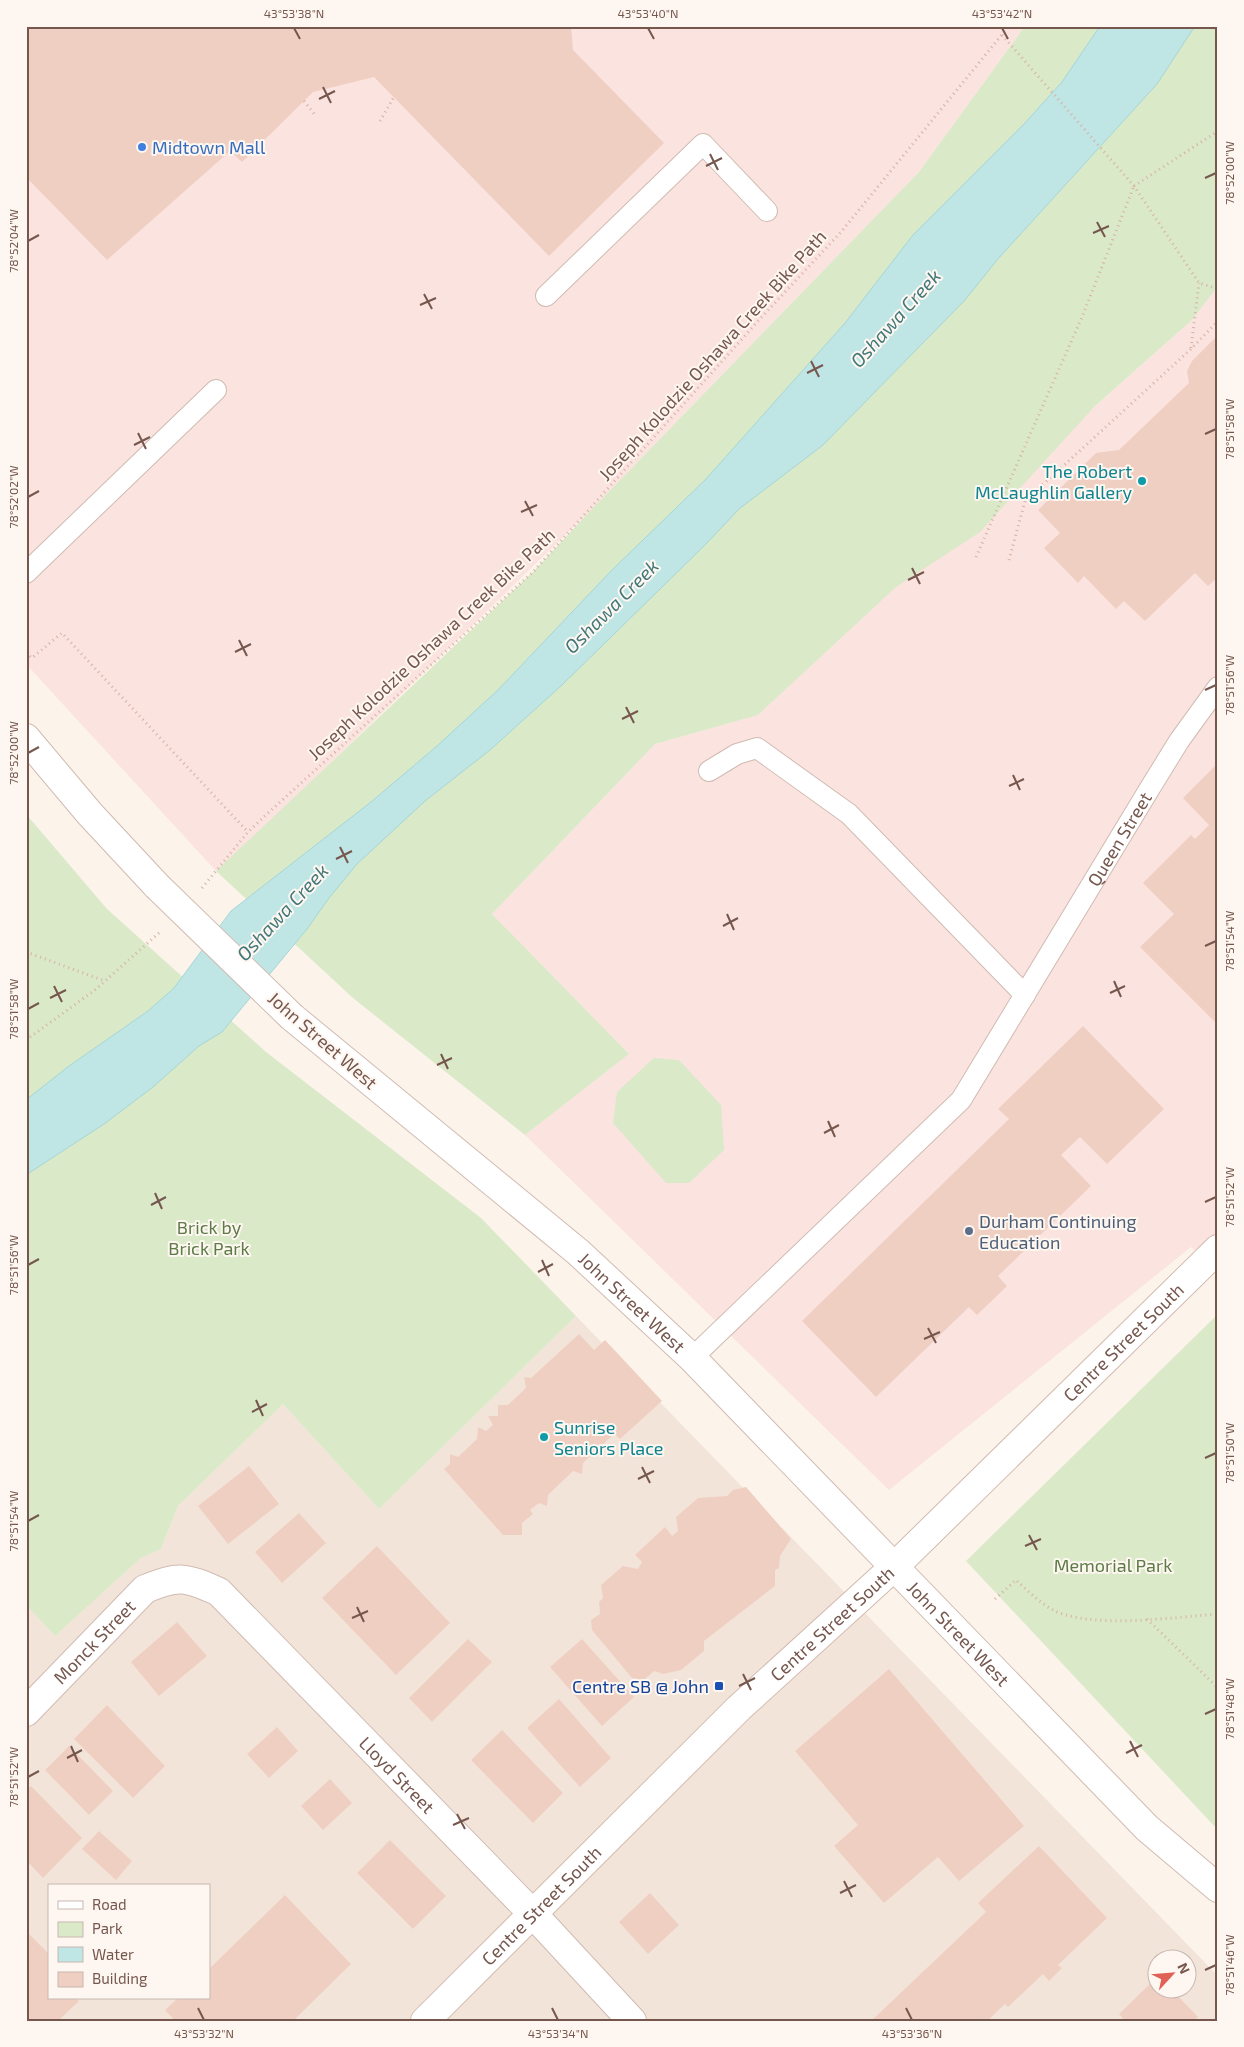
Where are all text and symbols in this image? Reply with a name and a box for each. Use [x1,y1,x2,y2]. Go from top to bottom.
text: 43°53'38"N [264,6,324,20]
text: 43°53'40"N [617,6,679,20]
text: 43°53'42"N [972,6,1032,20]
place label: Midtown Mall [152,136,266,158]
marker: Midtown Mall [136,141,148,153]
text: 78°52'00"W [1222,141,1236,205]
text: 78°52'04"W [6,209,20,273]
street label: Joseph Kolodzie Oshawa Creek Bike Path [594,225,830,485]
water label: Oshawa Creek [845,264,945,372]
text: 78°51'58"W [1222,399,1236,459]
place label: The Robert McLaughlin Gallery [975,460,1132,503]
text: 78°52'02"W [6,465,20,529]
marker: The Robert McLaughlin Gallery [1136,475,1148,487]
street label: Joseph Kolodzie Oshawa Creek Bike Path [303,524,559,764]
water label: Oshawa Creek [559,554,663,658]
text: 78°51'56"W [1222,655,1236,715]
text: 78°52'00"W [6,721,20,785]
street label: Queen Street [1082,788,1156,890]
water label: Oshawa Creek [231,859,333,965]
text: 78°51'54"W [1222,911,1236,971]
text: 78°51'58"W [6,979,20,1039]
street label: John Street West [264,987,382,1093]
text: 78°51'52"W [1222,1167,1236,1227]
place label: Durham Continuing Education [979,1210,1137,1253]
park label: Brick by Brick Park [168,1216,250,1259]
marker: Durham Continuing Education [963,1225,975,1237]
text: 78°51'56"W [6,1235,20,1295]
street label: John Street West [574,1247,690,1357]
street label: Centre Street South [1058,1278,1188,1406]
place label: Sunrise Seniors Place [554,1416,663,1459]
text: 78°51'50"W [1222,1423,1236,1483]
marker: Sunrise Seniors Place [538,1431,550,1443]
text: 78°51'54"W [6,1491,20,1551]
park label: Memorial Park [1054,1554,1172,1576]
street label: Centre Street South [765,1561,898,1685]
street label: John Street West [903,1576,1014,1690]
street label: Monck Street [49,1595,140,1688]
place label: Centre SB @ John [572,1675,709,1697]
text: 78°51'48"W [1222,1678,1236,1740]
marker: Centre SB @ John [713,1680,725,1692]
street label: Lloyd Street [355,1732,440,1818]
text: 78°51'52"W [6,1747,20,1807]
street label: Centre Street South [477,1841,606,1969]
legend [48,1884,210,2000]
text: Road [92,1895,127,1913]
text: Park [92,1919,123,1937]
text: 78°51'46"W [1222,1934,1236,1996]
text: Water [92,1945,134,1963]
north arrow [1146,1950,1196,2000]
text: N [1174,1960,1194,1976]
text: Building [92,1969,148,1987]
text: 43°53'32"N [174,2026,234,2040]
text: 43°53'34"N [528,2026,588,2040]
text: 43°53'36"N [882,2026,942,2040]

